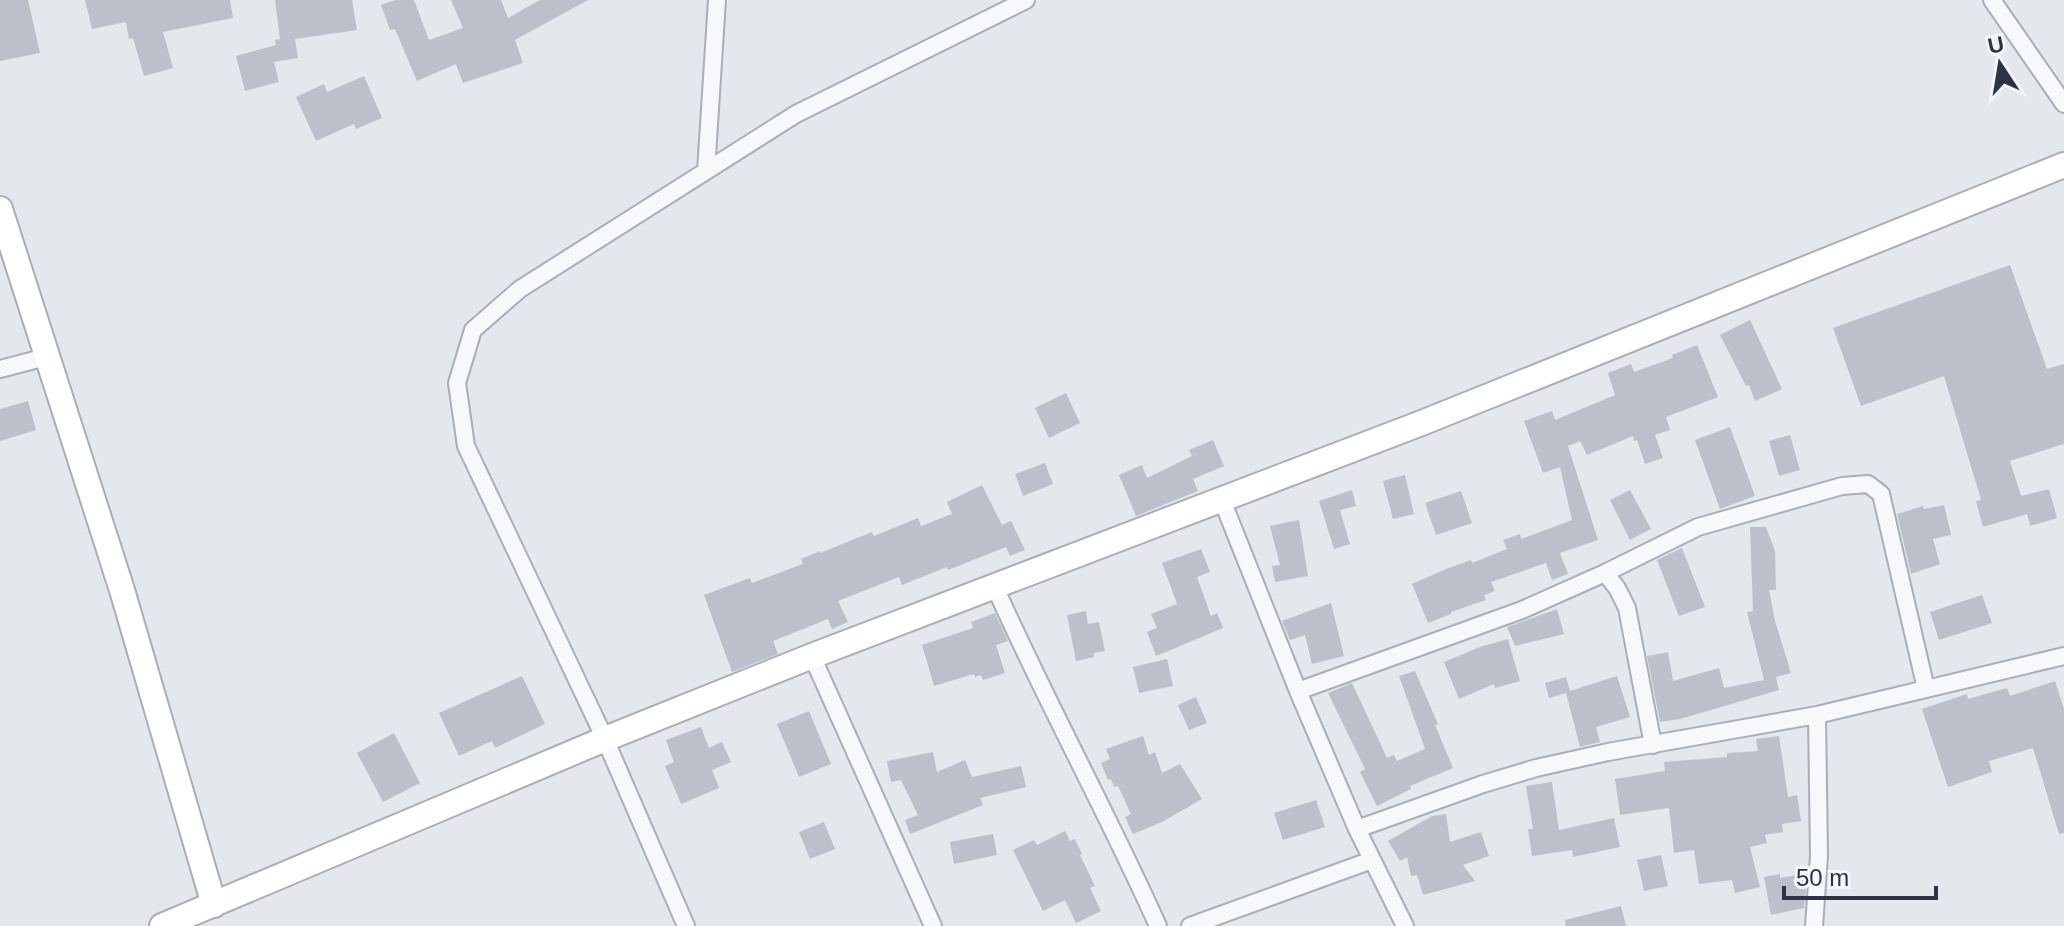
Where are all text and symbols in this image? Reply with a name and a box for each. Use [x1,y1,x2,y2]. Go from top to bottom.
north arrow [1960,24,2040,104]
text: U [1986,31,2006,59]
scale bar [1784,850,1936,900]
text: 50 m [1796,864,1849,891]

